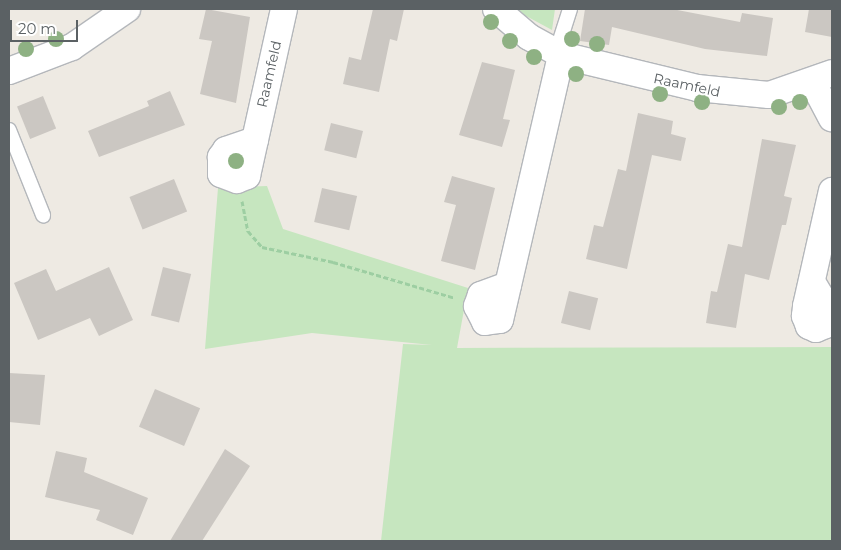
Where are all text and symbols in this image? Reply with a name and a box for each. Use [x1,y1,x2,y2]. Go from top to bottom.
scale bar [12,10,80,42]
text: 20 m [18,19,56,38]
street label: Raamfeld [253,39,285,109]
street label: Raamfeld [652,70,722,100]

